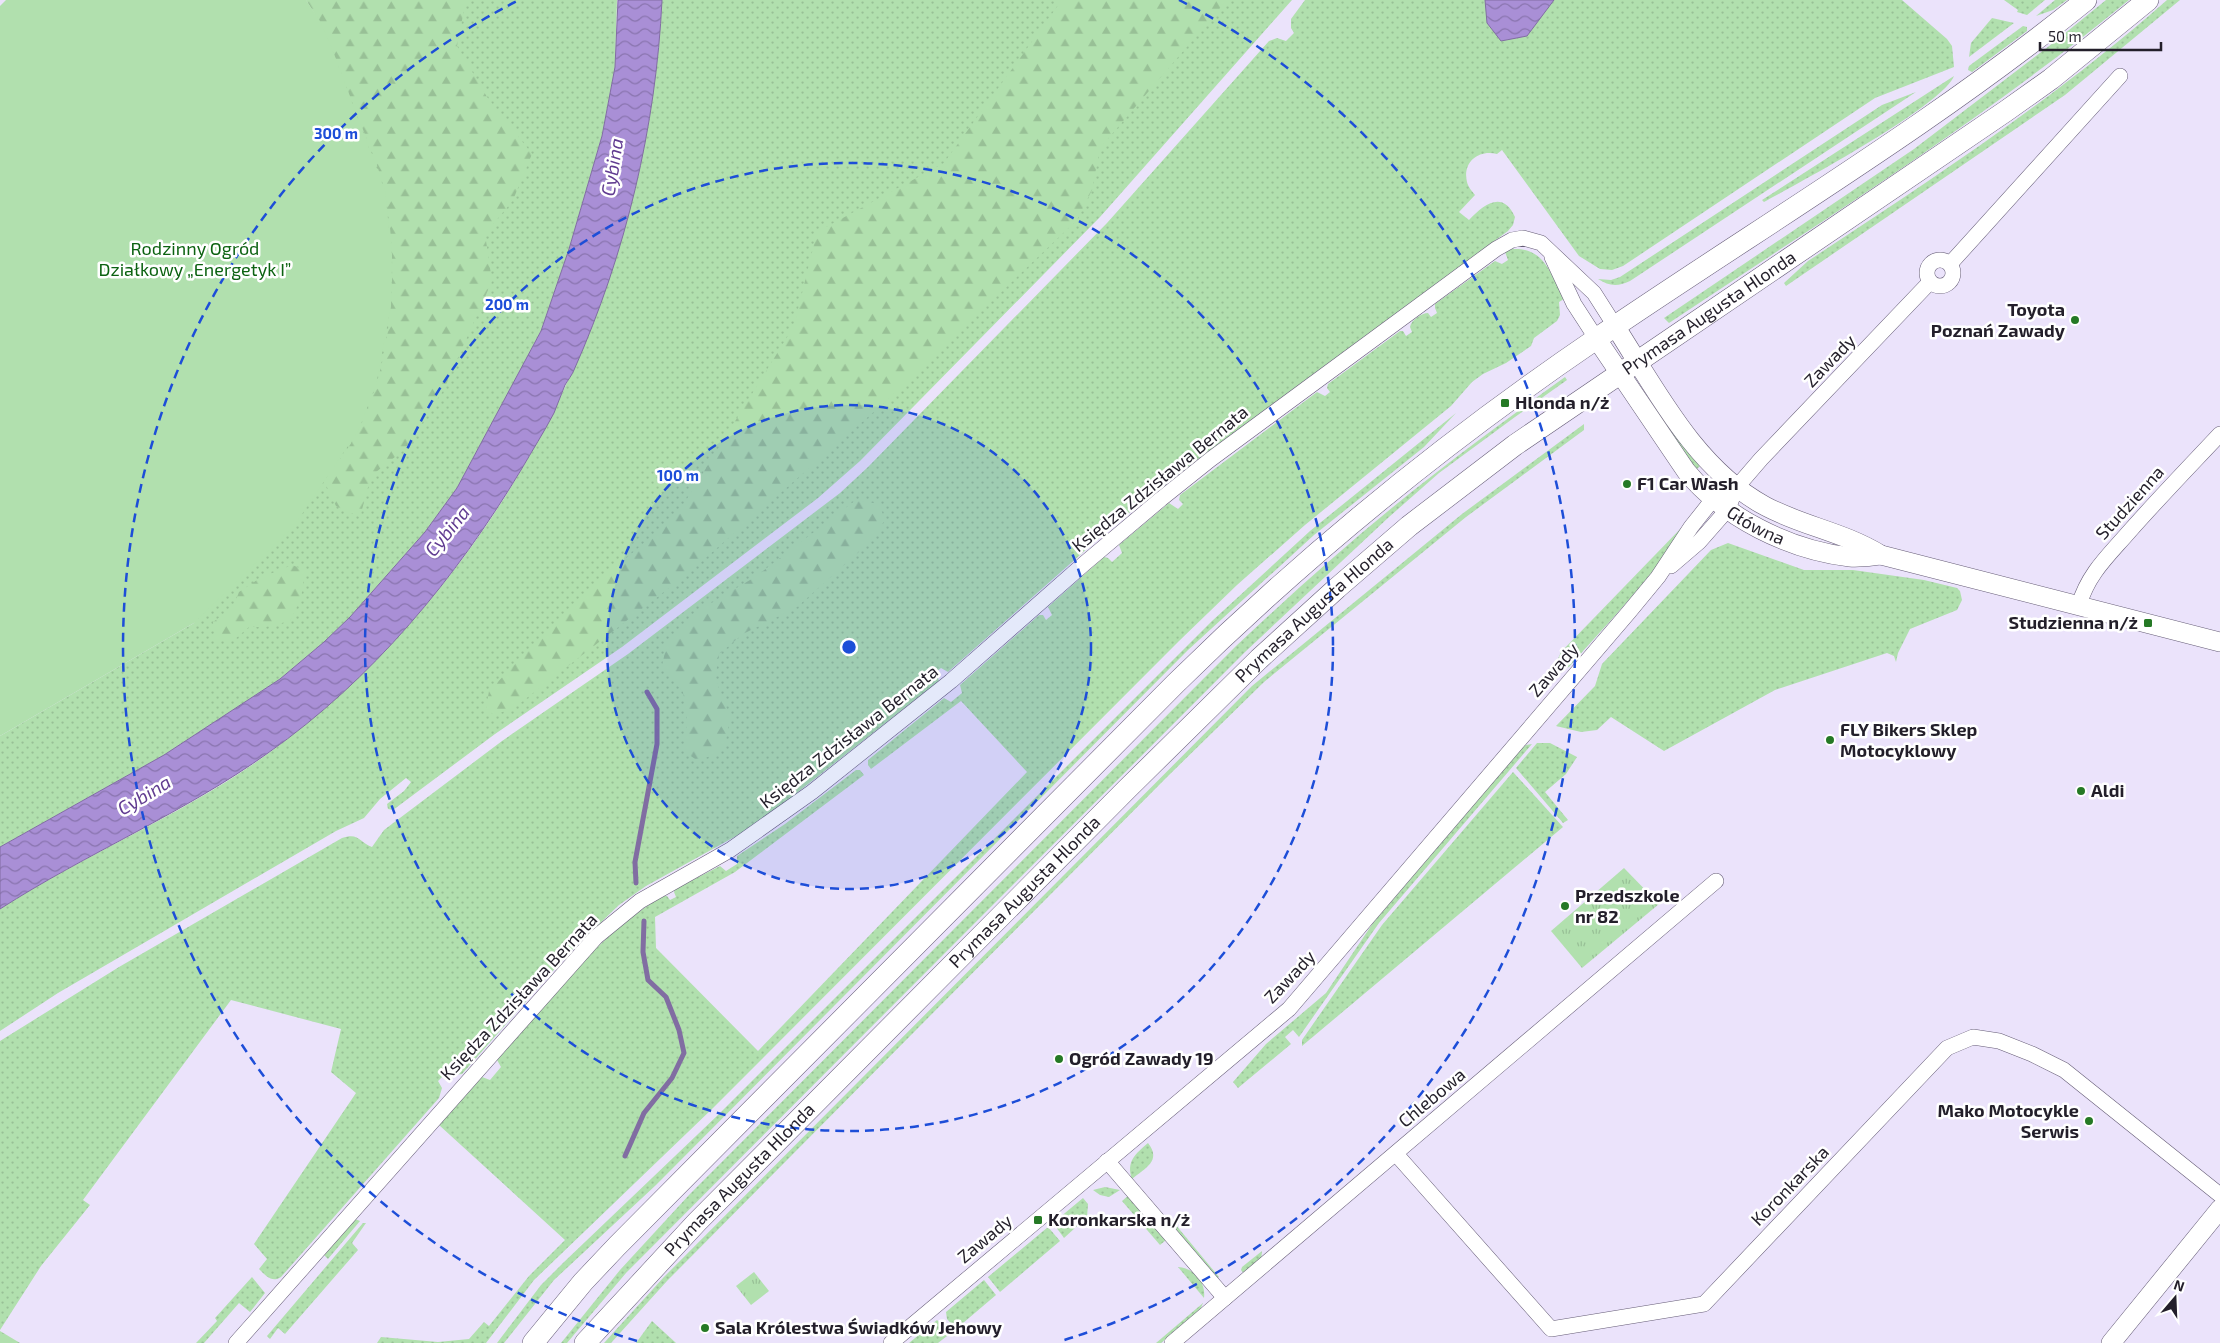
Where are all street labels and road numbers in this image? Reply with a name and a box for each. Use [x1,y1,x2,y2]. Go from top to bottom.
street label: Prymasa Augusta Hlonda [1617,245,1800,379]
street label: Zawady [1799,329,1860,391]
street label: Księdza Zdzisława Bernata [1067,400,1252,556]
street label: Studzienna [2090,461,2168,544]
street label: Główna [1723,500,1788,549]
street label: Prymasa Augusta Hlonda [1230,533,1397,687]
street label: Zawady [1524,637,1583,701]
street label: Księdza Zdzisława Bernata [755,660,942,813]
street label: Prymasa Augusta Hlonda [944,811,1104,972]
street label: Księdza Zdzisława Bernata [435,908,601,1084]
street label: Zawady [1259,945,1320,1007]
street label: Chlebowa [1393,1063,1469,1132]
street label: Prymasa Augusta Hlonda [659,1098,819,1260]
street label: Koronkarska [1746,1141,1833,1230]
street label: Zawady [953,1209,1017,1267]

